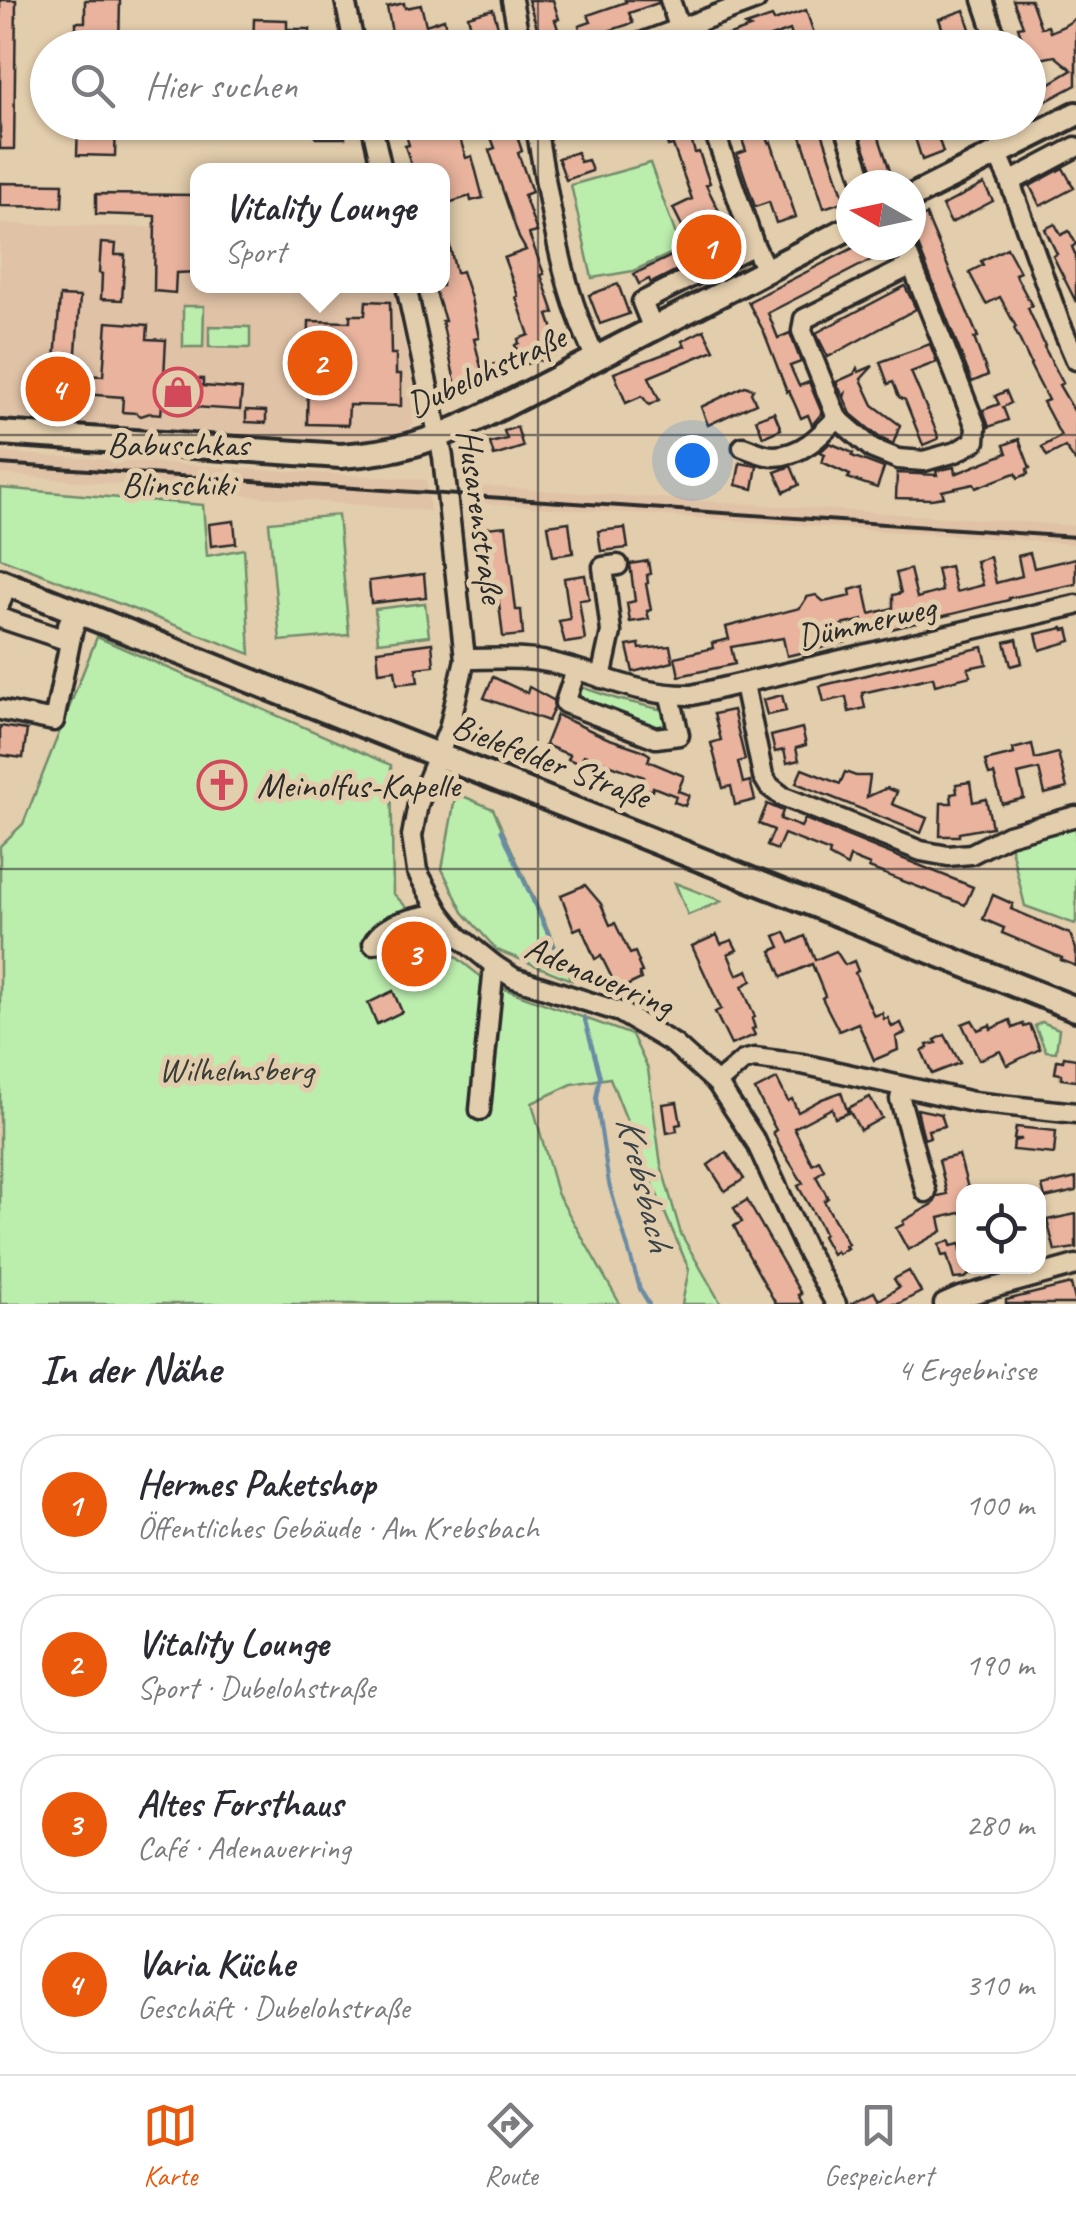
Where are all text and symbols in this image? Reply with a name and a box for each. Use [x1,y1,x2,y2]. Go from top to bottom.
search box [30,30,1046,140]
icon: search [65,58,120,113]
text: Hier suchen [145,62,297,109]
popup [190,163,450,293]
north arrow [836,170,926,260]
text: Vitality Lounge [224,184,416,231]
pin: 1 [676,210,742,284]
text: Sport [224,231,285,272]
street label: Dubelohstraße [399,314,575,427]
pin: 2 [288,326,352,400]
pin: 4 [26,352,90,426]
shop icon: Babuschkas Blinschiki [152,366,204,418]
place label: Babuschkas Blinschiki [107,422,252,507]
street label: Husarenstraße [447,426,516,608]
your location [667,435,718,486]
street label: Dümmerweg [793,584,942,660]
street label: Bielefelder Straße [446,703,659,820]
church icon: Meinolfus-Kapelle [196,759,248,811]
place label: Meinolfus-Kapelle [257,763,462,808]
pin: 3 [382,916,446,992]
street label: Adenauerring [518,925,682,1028]
park label: Wilhelmsberg [158,1047,316,1092]
water label: Krebsbach [606,1111,685,1258]
map controls [956,1184,1046,1274]
button: locate [956,1184,1046,1274]
text: In der Nähe [40,1343,221,1396]
text: 4 Ergebnisse [897,1349,1036,1390]
text: Hermes Paketshop [137,1460,375,1507]
text: 1 [67,1484,82,1525]
text: 100 m [965,1484,1034,1525]
text: Öffentliches Gebäude · Am Krebsbach [137,1507,539,1548]
text: Vitality Lounge [137,1620,328,1667]
text: 2 [67,1644,82,1685]
text: 190 m [965,1644,1034,1685]
text: Sport · Dubelohstraße [137,1667,375,1708]
text: Altes Forsthaus [137,1780,342,1827]
text: 3 [67,1804,82,1845]
text: 280 m [965,1804,1034,1845]
text: Café · Adenauerring [137,1827,351,1868]
text: Varia Küche [137,1940,294,1987]
text: 4 [67,1964,82,2005]
text: 310 m [965,1964,1034,2005]
text: Geschäft · Dubelohstraße [137,1987,409,2028]
tab: Karte [143,2098,198,2193]
tab: Route [483,2098,538,2193]
tab: Gespeichert [824,2098,933,2193]

